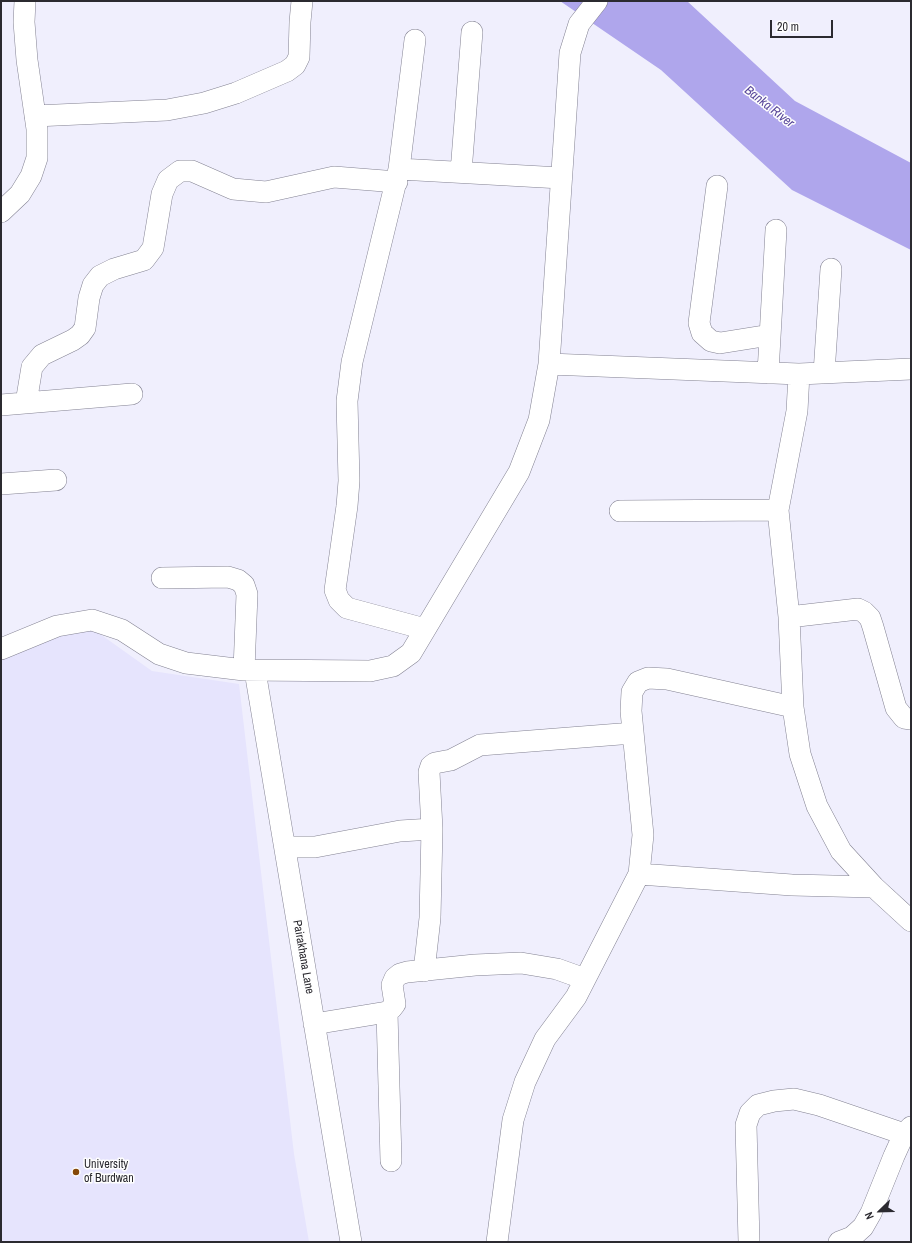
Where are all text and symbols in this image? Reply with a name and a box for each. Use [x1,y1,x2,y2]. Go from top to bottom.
scale bar [772,12,835,38]
text: 20 m [777,19,799,35]
water label: Banka River [741,83,797,131]
street label: Pairakhana Lane [289,919,317,995]
place label: University of Burdwan [84,1158,134,1186]
marker: University of Burdwan [71,1167,81,1177]
north arrow [860,1191,900,1231]
text: N [861,1210,877,1221]

